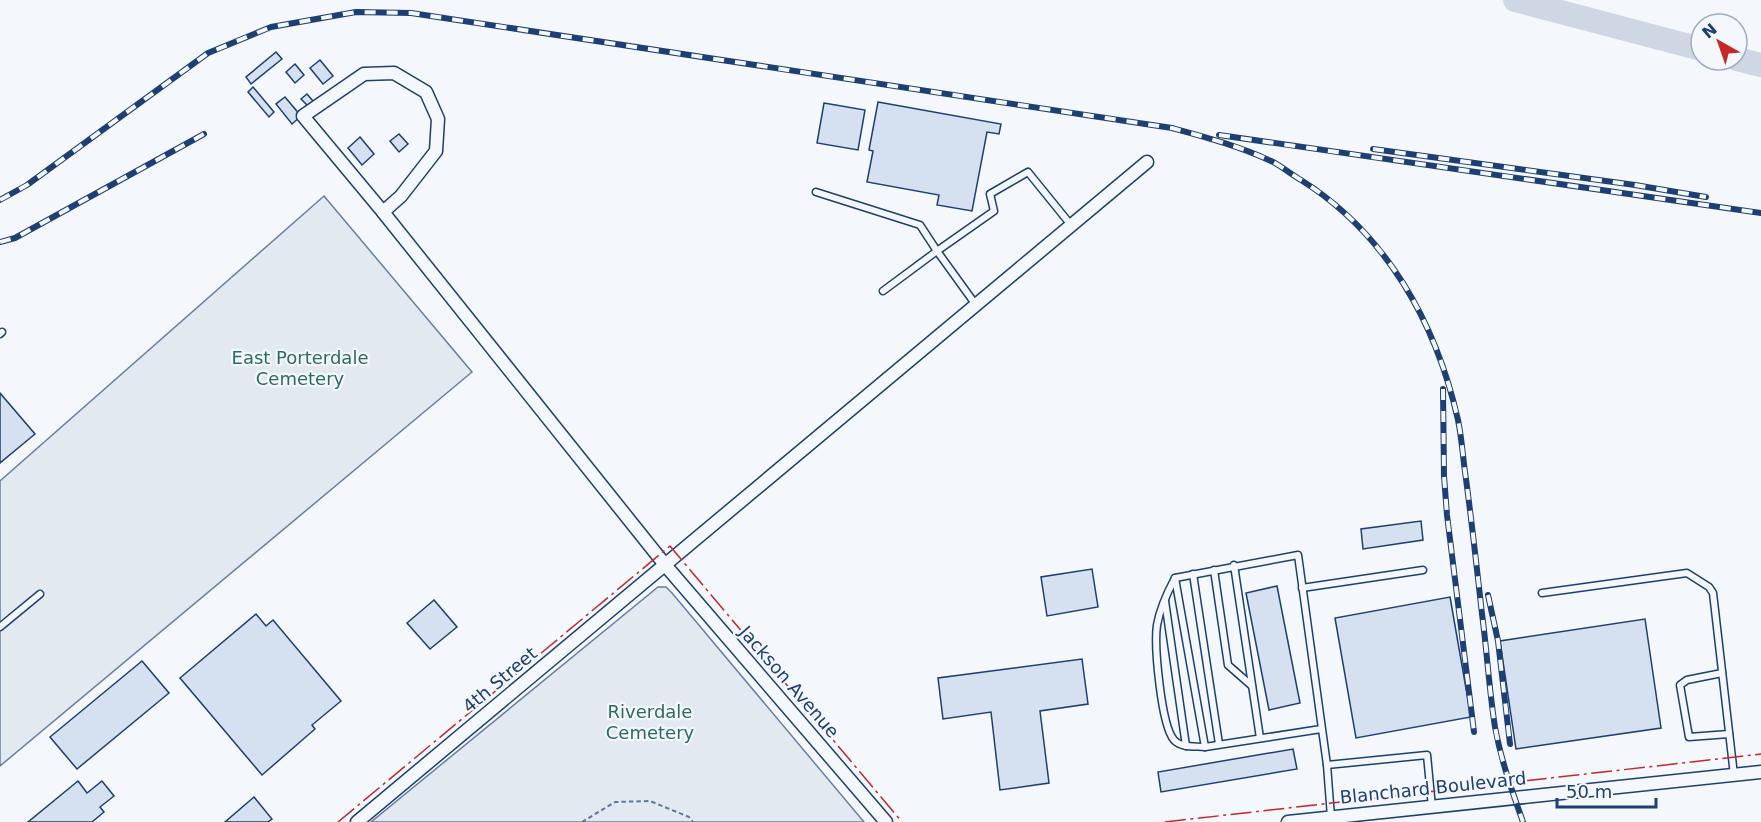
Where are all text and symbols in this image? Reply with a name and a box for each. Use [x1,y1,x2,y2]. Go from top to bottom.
north arrow [1689,12,1749,72]
text: N [1698,19,1721,42]
park label: East Porterdale Cemetery [232,347,368,389]
street label: Jackson Avenue [735,621,844,742]
street label: 4th Street [458,643,541,717]
park label: Riverdale Cemetery [606,701,695,743]
street label: Blanchard Boulevard [1339,767,1527,808]
scale bar [1557,771,1656,809]
text: 50 m [1566,781,1612,802]

